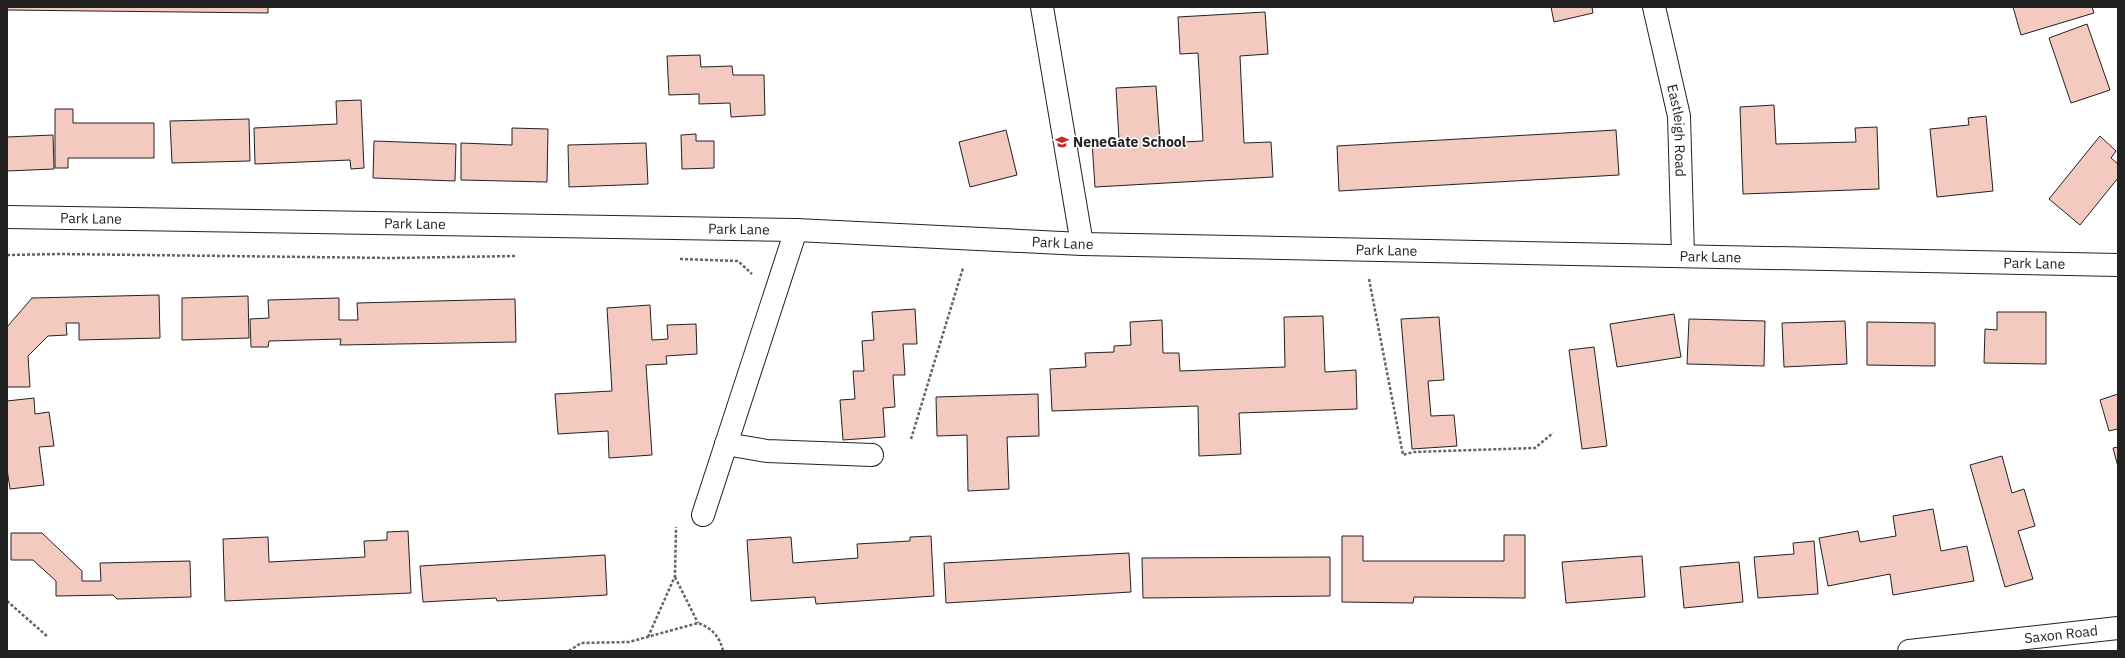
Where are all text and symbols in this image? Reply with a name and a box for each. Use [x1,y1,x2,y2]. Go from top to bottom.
street label: Eastleigh Road [1663,82,1690,177]
place label: NeneGate School [1073,133,1186,151]
school or university icon: NeneGate School [1054,134,1070,150]
street label: Park Lane [60,209,122,228]
street label: Park Lane [384,214,446,233]
street label: Park Lane [708,220,770,239]
street label: Park Lane [1031,233,1094,253]
street label: Park Lane [1355,241,1418,260]
street label: Park Lane [1679,247,1742,266]
street label: Park Lane [2003,254,2066,273]
street label: Saxon Road [2023,621,2099,647]

